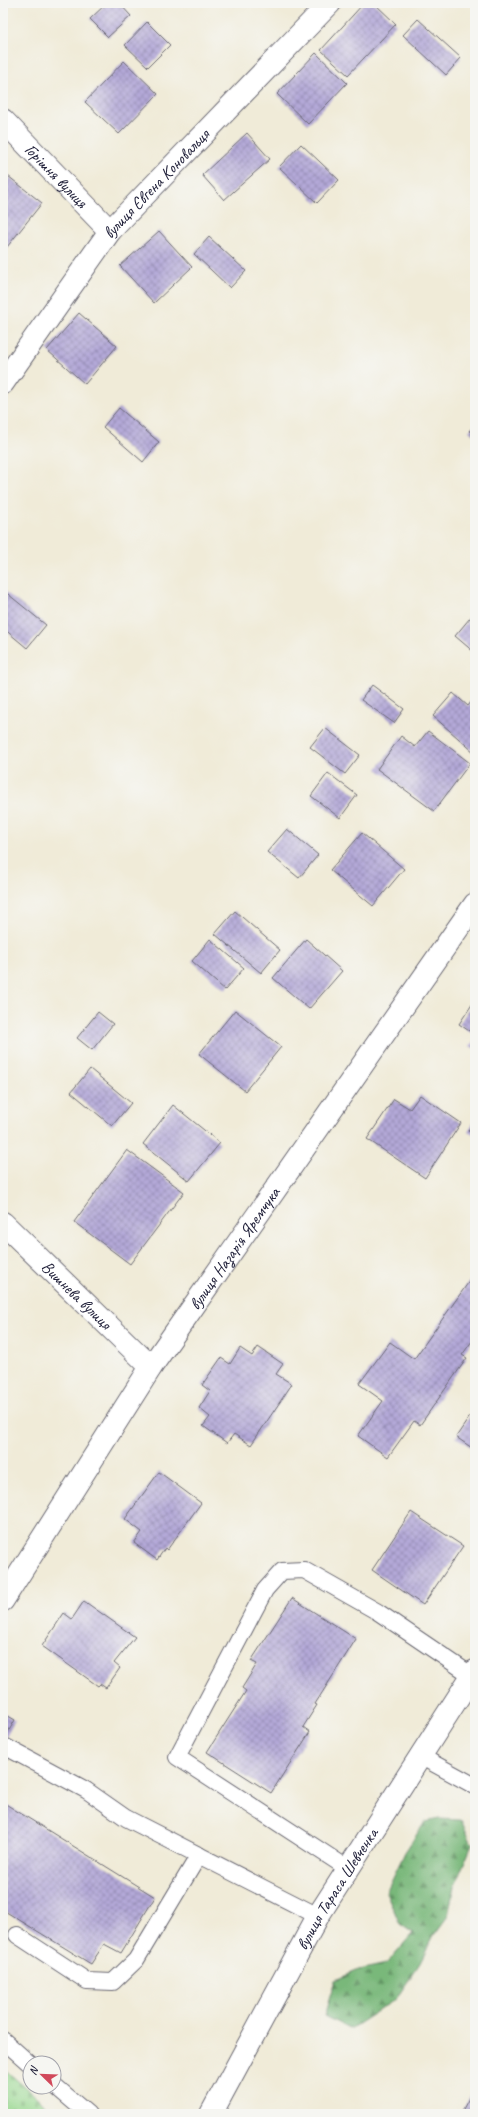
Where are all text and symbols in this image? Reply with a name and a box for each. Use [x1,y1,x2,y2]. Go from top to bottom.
street label: вулиця Євгена Коновальця [98,124,215,242]
street label: Горішня вулиця [20,139,93,213]
street label: вулиця Назарія Яремчука [184,1182,286,1314]
street label: Вишнева вулиця [37,1256,117,1335]
street label: вулиця Тараса Шевченка [292,1822,384,1954]
north arrow [22,2055,62,2095]
text: N [25,2063,41,2077]

